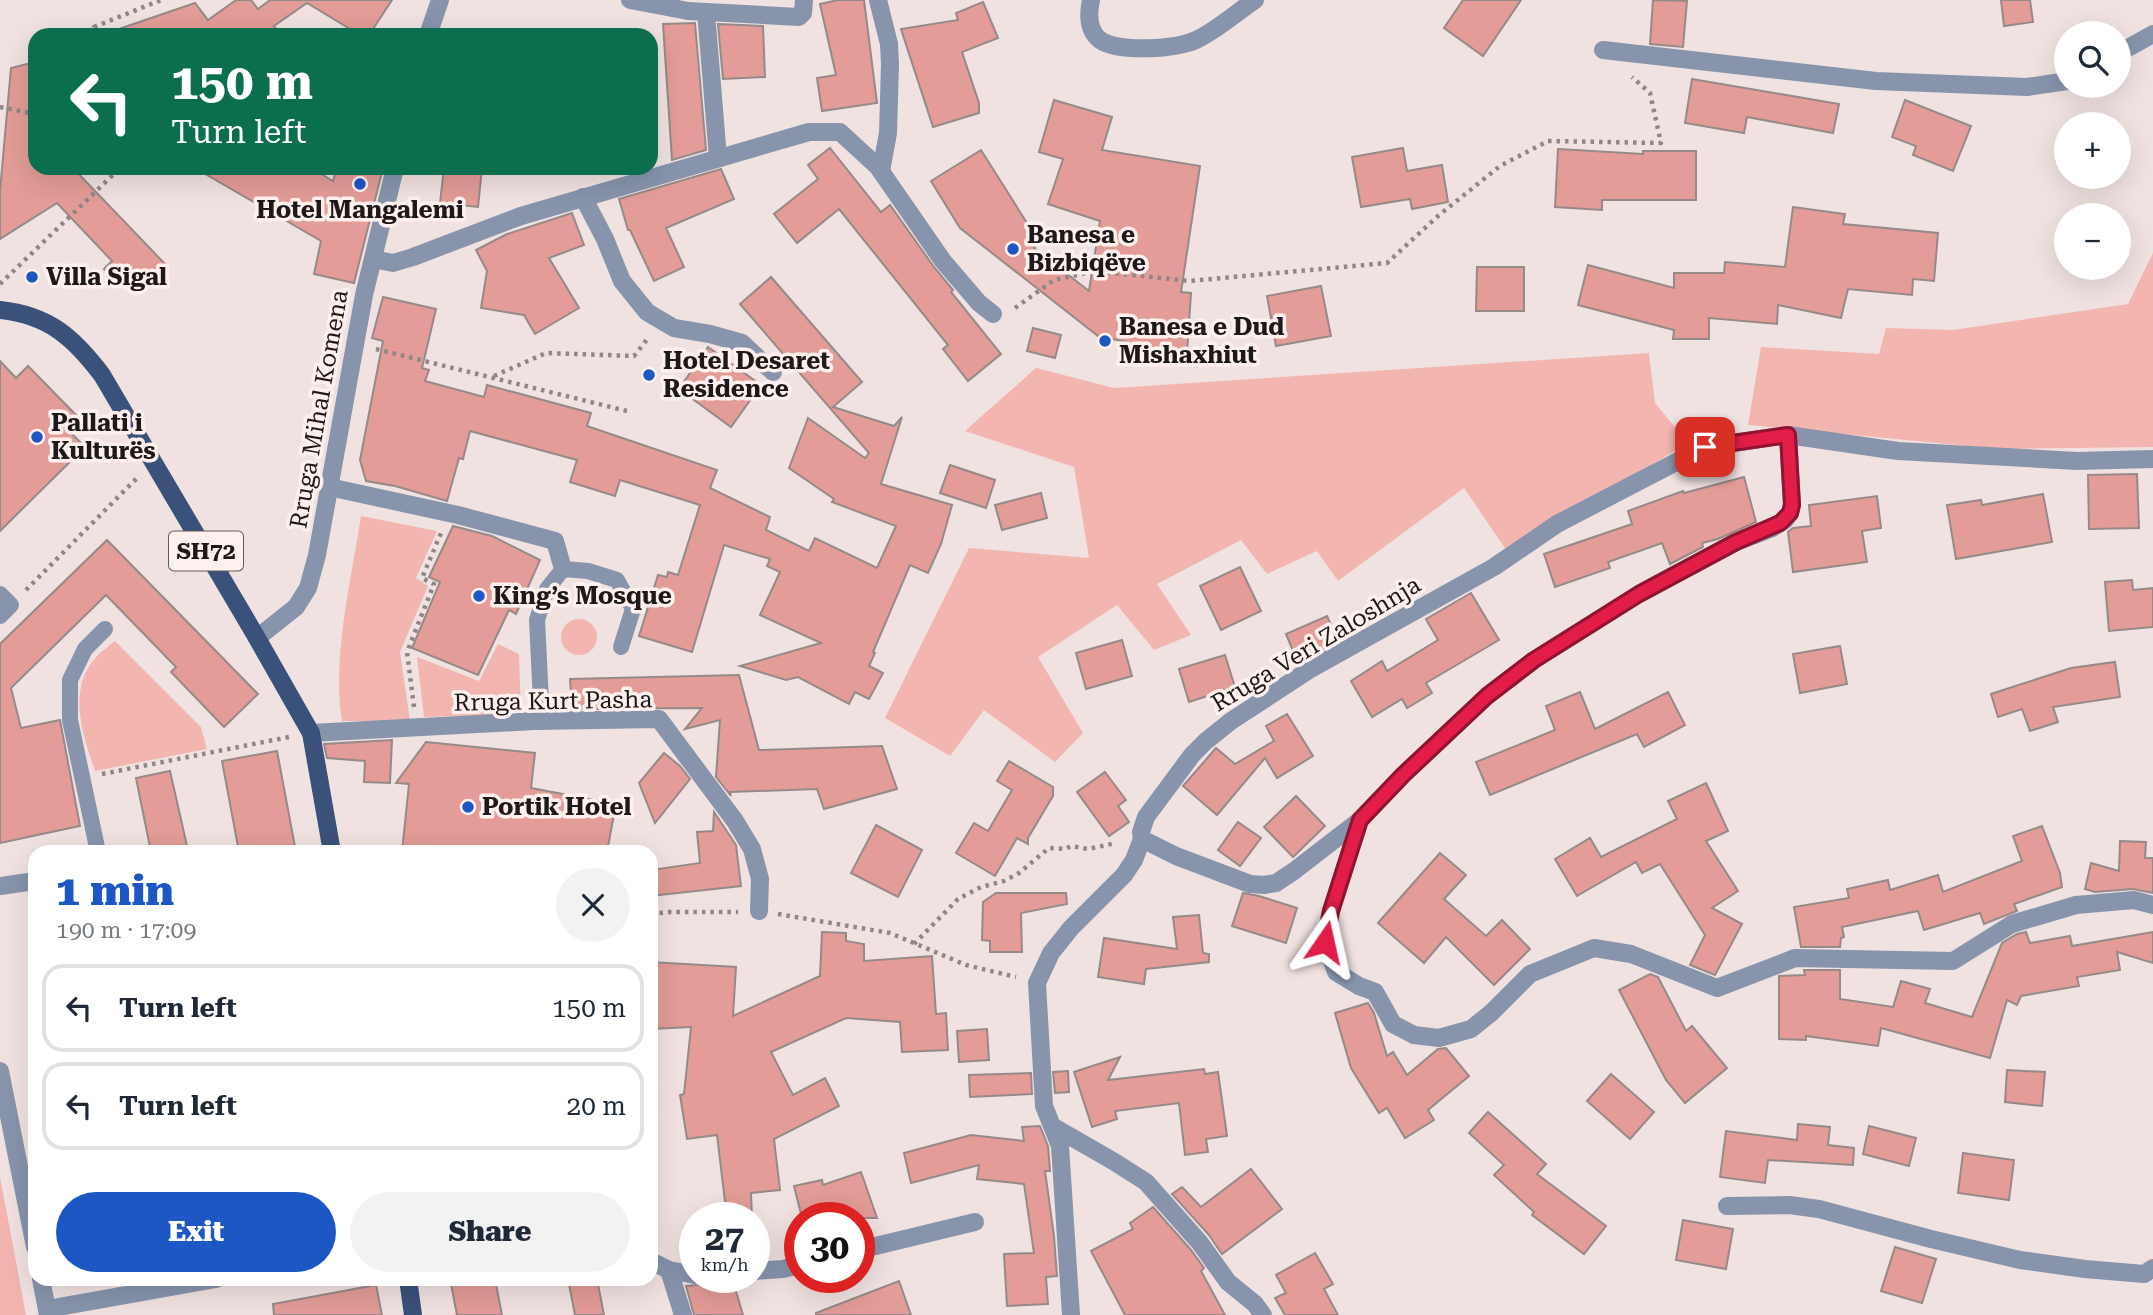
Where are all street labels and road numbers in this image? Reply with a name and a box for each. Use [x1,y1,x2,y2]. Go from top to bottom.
street label: Rruga Mihal Komena [284,288,354,530]
road number: SH72 [169,531,243,570]
street label: Rruga Veri Zaloshnja [1206,570,1426,718]
street label: Rruga Kurt Pasha [453,685,653,717]

